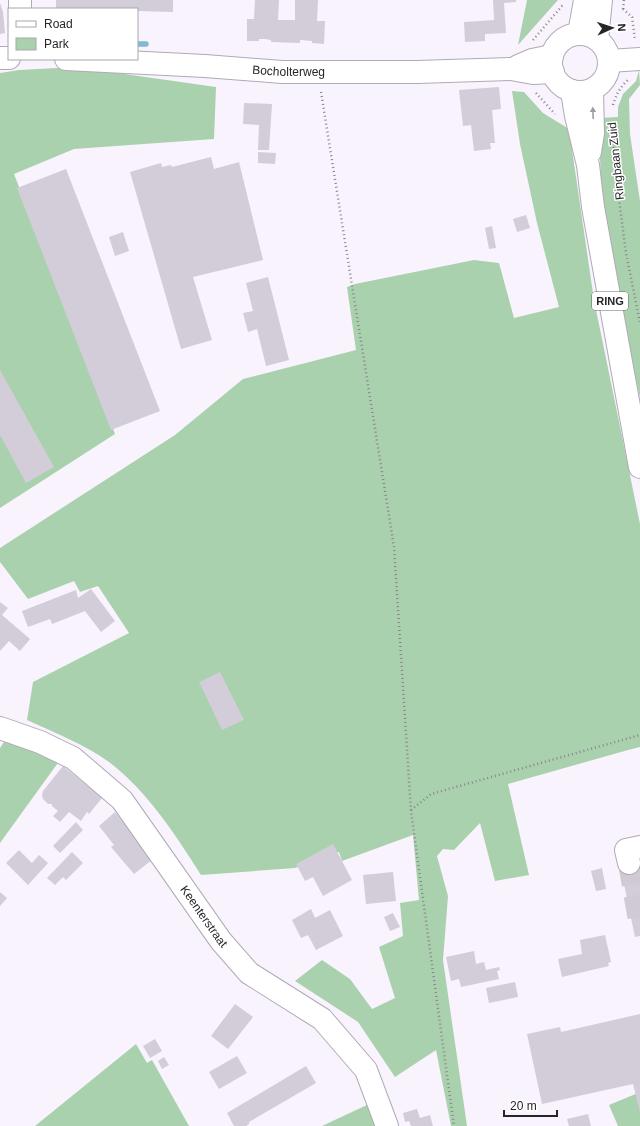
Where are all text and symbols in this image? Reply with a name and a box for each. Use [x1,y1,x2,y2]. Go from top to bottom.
legend [8,8,138,60]
north arrow [592,8,632,48]
text: Road [44,17,73,31]
text: N [616,23,628,32]
text: Park [44,37,70,51]
street label: Bocholterweg [252,63,325,79]
one-way arrow [589,107,596,120]
street label: Ringbaan Zuid [605,121,627,201]
road number: RING [592,292,628,310]
street label: Keenterstraat [177,883,231,951]
scale bar [504,1092,557,1118]
text: 20 m [510,1099,537,1113]

